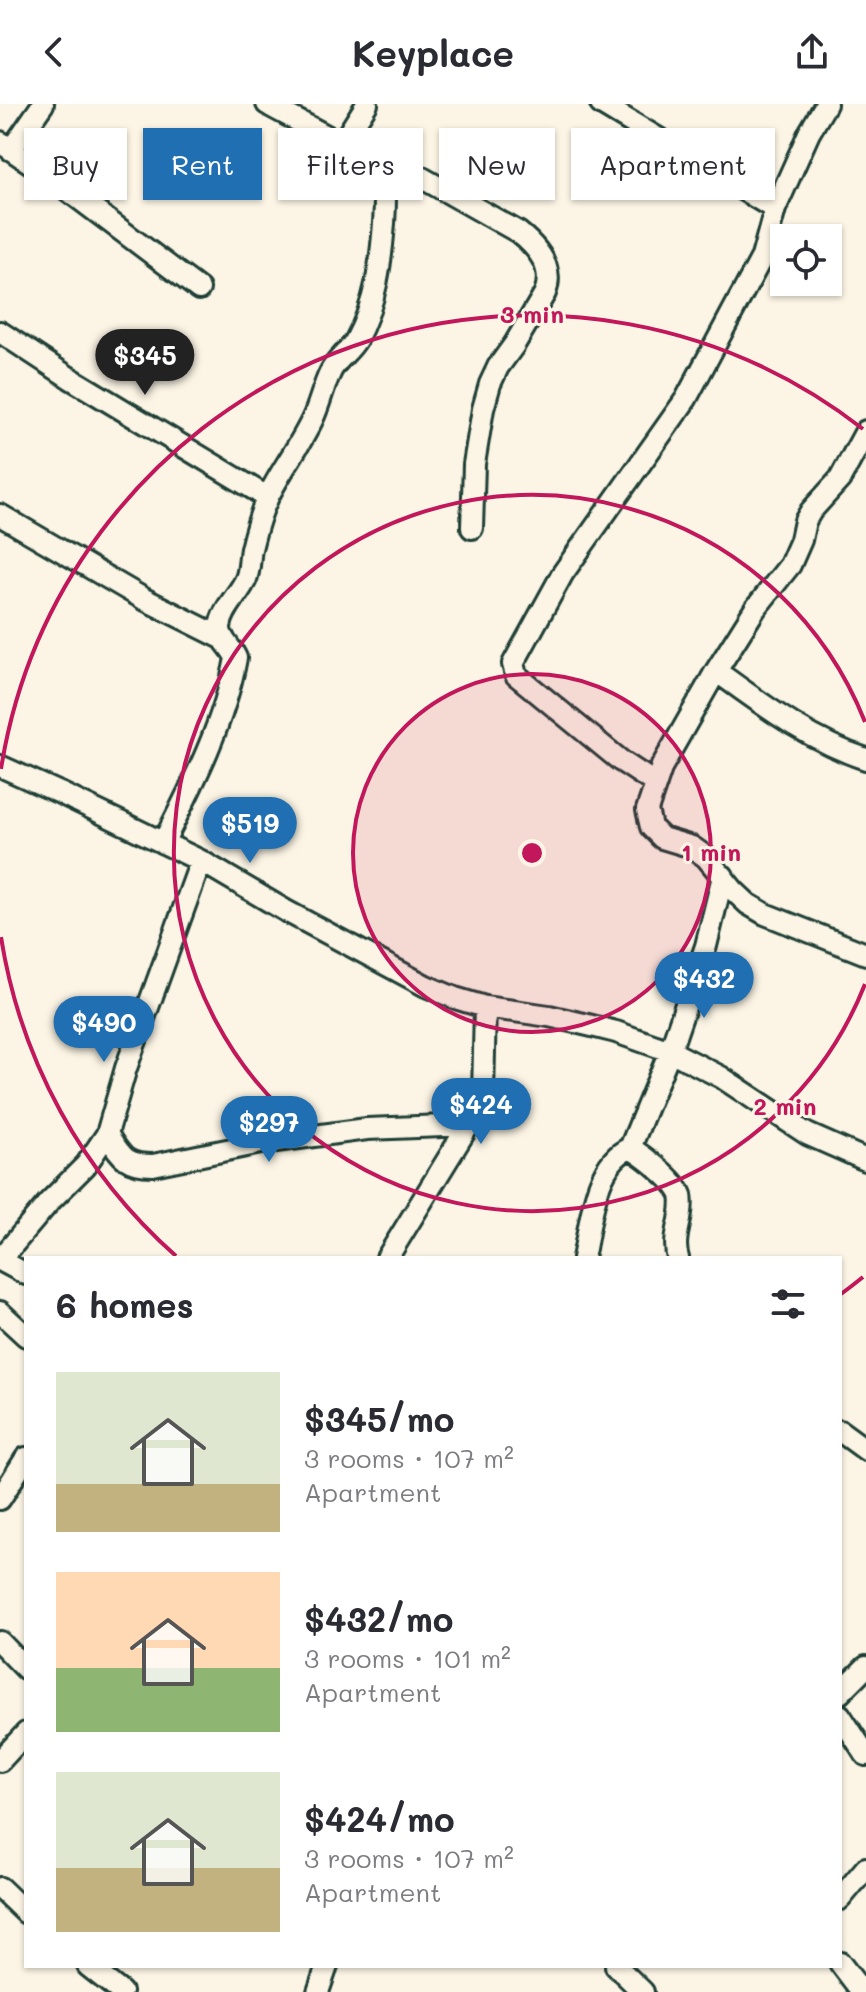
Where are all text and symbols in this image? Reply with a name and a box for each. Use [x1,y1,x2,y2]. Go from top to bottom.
text: Keyplace [352,29,514,76]
icon: back [32,30,76,74]
icon: share [790,30,834,74]
chip: Buy [24,128,127,200]
chip: Rent [143,128,262,200]
chip: Filters [278,128,423,200]
chip: New [439,128,555,200]
chip: Apartment [571,128,775,200]
map controls [770,224,842,296]
button: locate [770,224,842,296]
text: 3 min [500,298,564,329]
pin: $345 [98,329,192,397]
text: $345 [113,338,177,372]
pin: $519 [203,797,297,865]
text: $519 [221,806,279,840]
text: 1 min [681,836,741,867]
centre of rings [518,839,546,867]
pin: $432 [657,952,751,1020]
text: $432 [673,961,735,995]
pin: $490 [57,996,151,1064]
text: $490 [72,1005,136,1039]
pin: $424 [434,1078,528,1146]
text: $424 [449,1087,513,1121]
text: 2 min [754,1090,817,1121]
pin: $297 [222,1096,316,1164]
text: $297 [239,1105,299,1139]
text: 6 homes [56,1282,194,1327]
icon: filters [766,1282,810,1326]
text: $345/mo [304,1396,454,1441]
icon: home [120,1404,216,1500]
text: 3 rooms · 107 m² [304,1441,514,1475]
text: Apartment [304,1475,441,1509]
text: $432/mo [304,1596,453,1641]
icon: home [120,1604,216,1700]
text: 3 rooms · 101 m² [304,1641,511,1675]
text: Apartment [304,1675,441,1709]
text: $424/mo [304,1796,455,1841]
icon: home [120,1804,216,1900]
text: 3 rooms · 107 m² [304,1841,514,1875]
text: Apartment [304,1875,441,1909]

